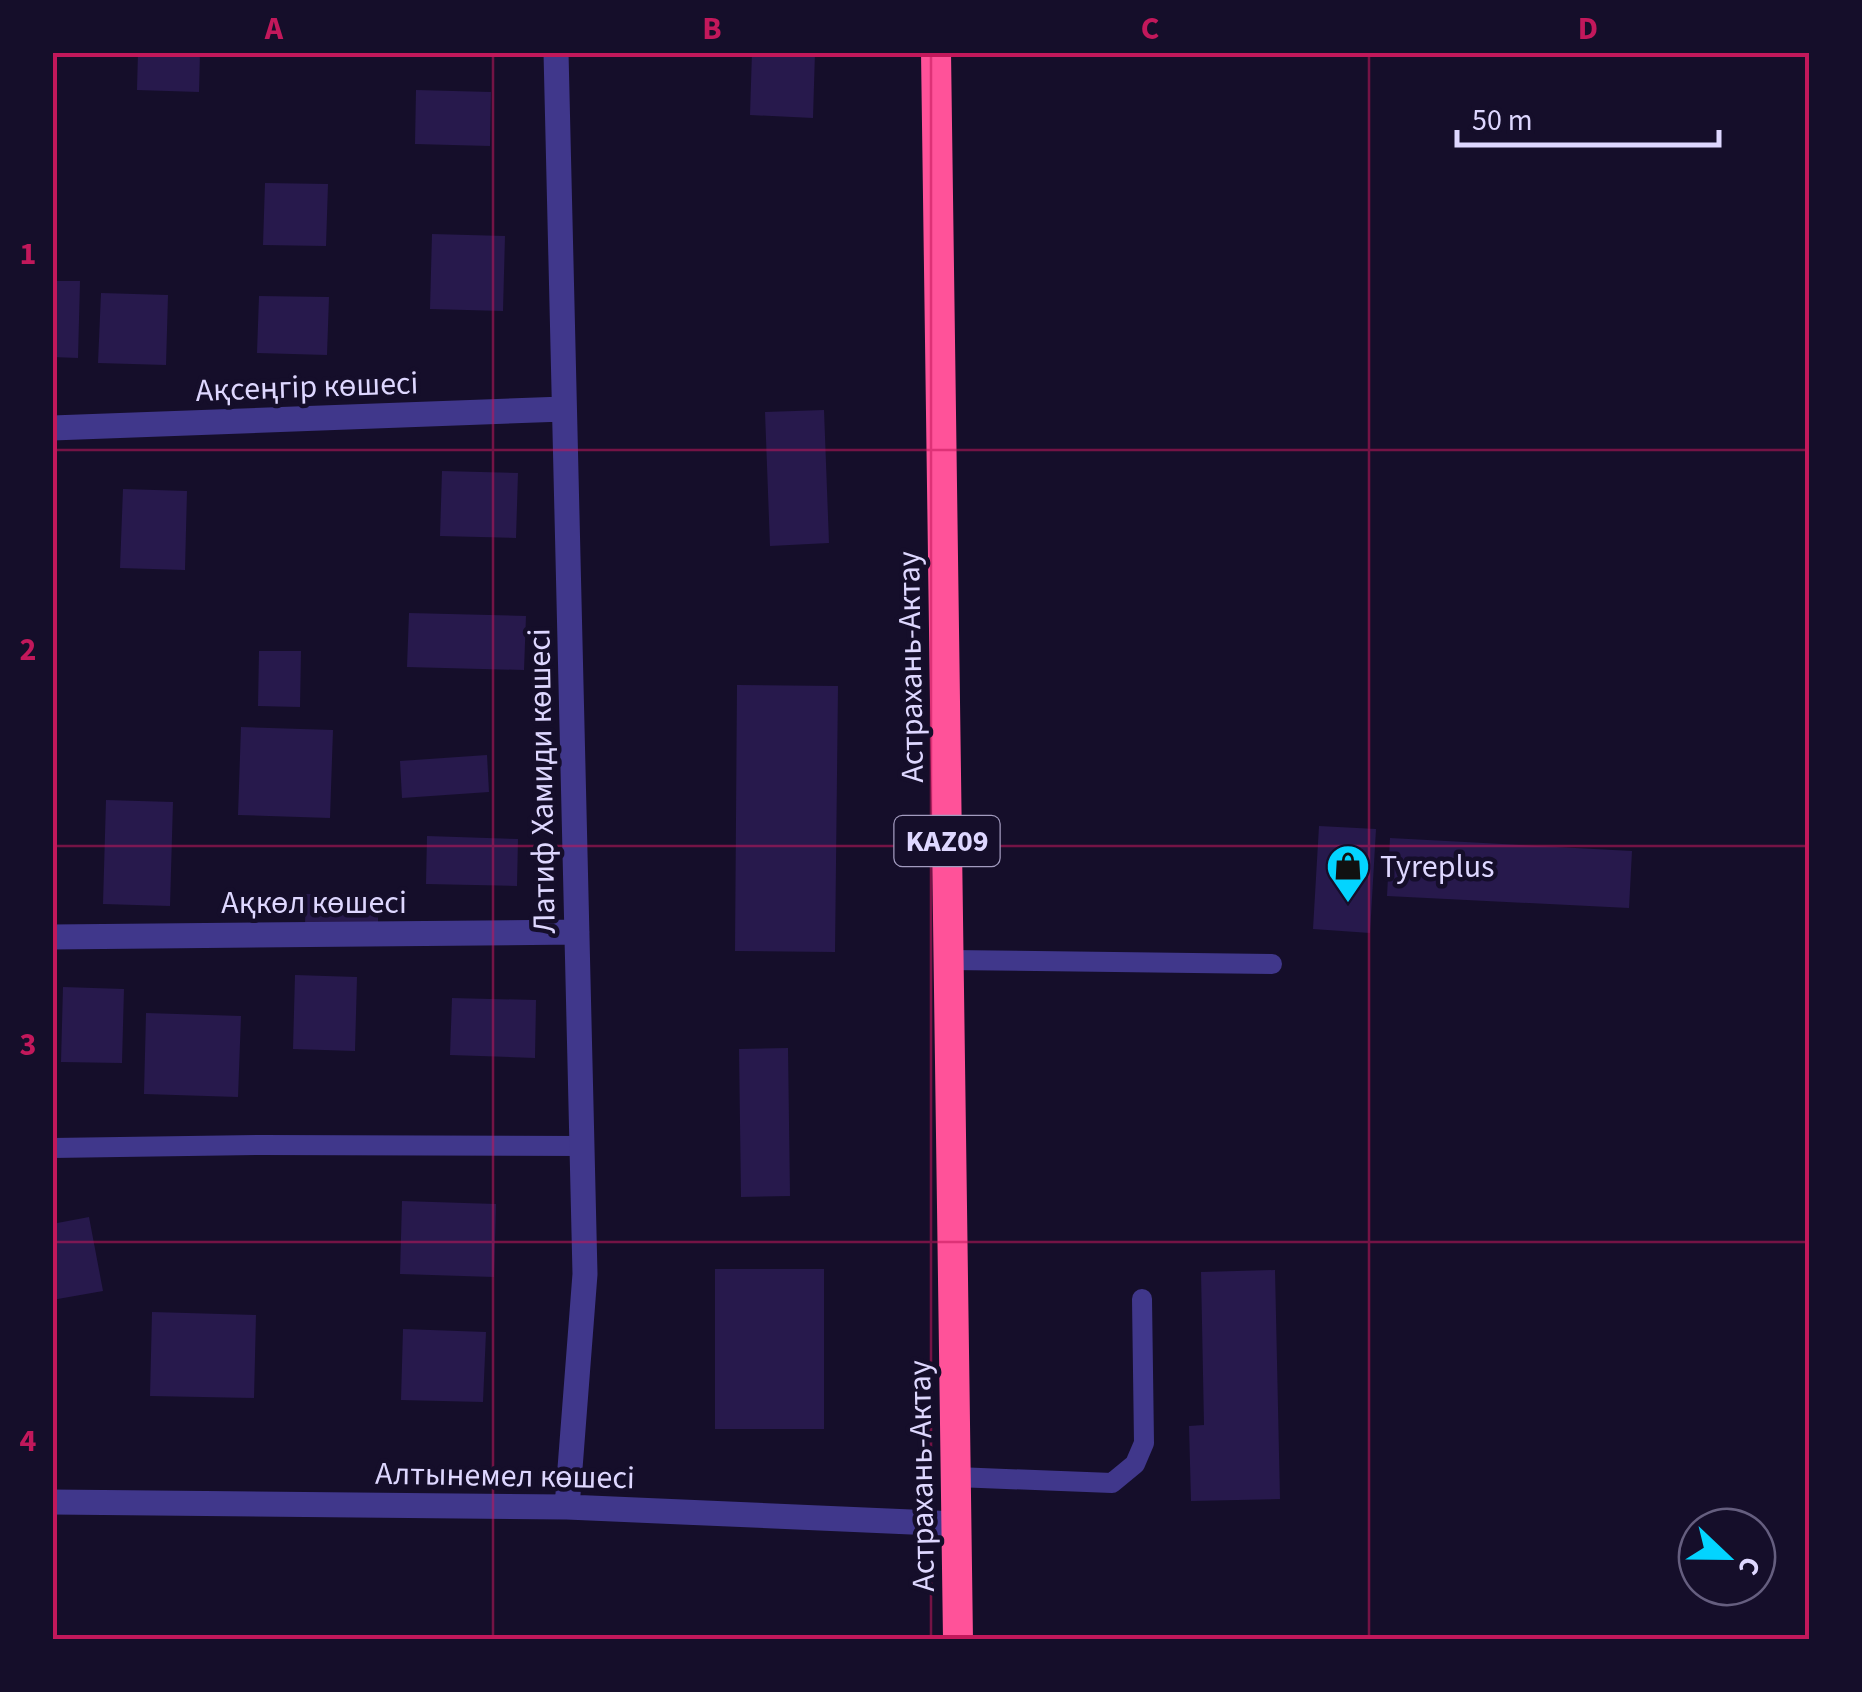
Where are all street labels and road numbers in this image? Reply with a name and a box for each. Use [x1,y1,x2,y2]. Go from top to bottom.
street label: Ақсеңгір көшесі [195,360,419,414]
street label: Астрахань-Актау [886,551,936,783]
street label: Латиф Хамиди көшесі [516,628,568,934]
road number: KAZ09 [894,816,1000,866]
street label: Ақкөл көшесі [221,880,407,926]
street label: Астрахань-Актау [897,1360,947,1592]
street label: Алтынемел көшесі [375,1451,635,1501]

